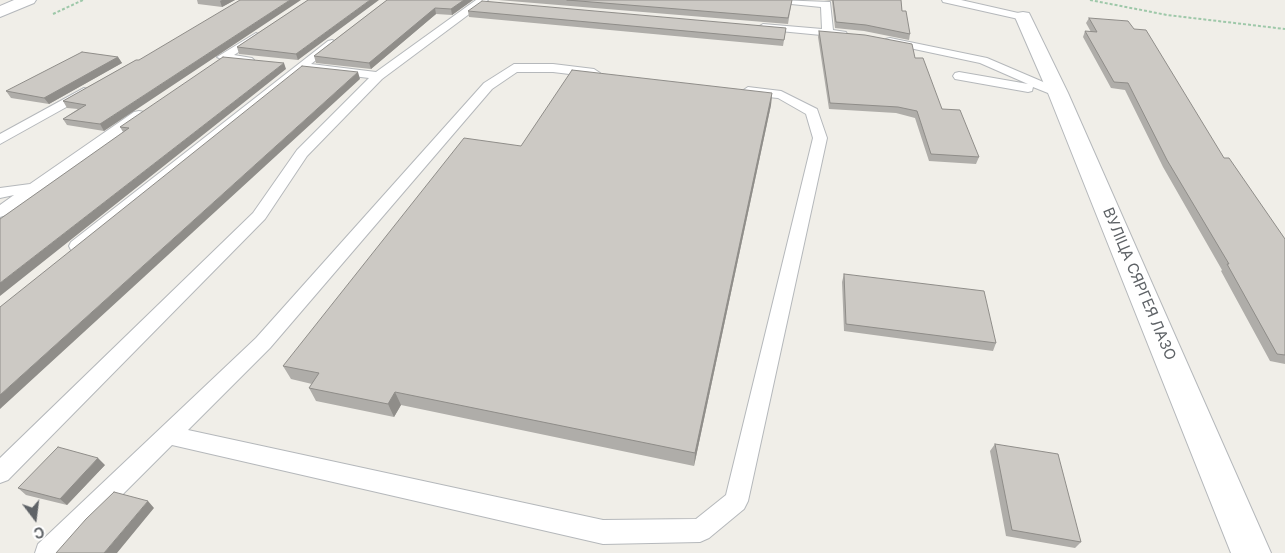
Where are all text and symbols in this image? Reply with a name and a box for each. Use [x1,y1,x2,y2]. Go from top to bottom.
street label: ВУЛІЦА СЯРГЕЯ ЛАЗО [1099,205,1179,363]
north arrow [10,493,60,543]
text: С [32,523,46,543]

